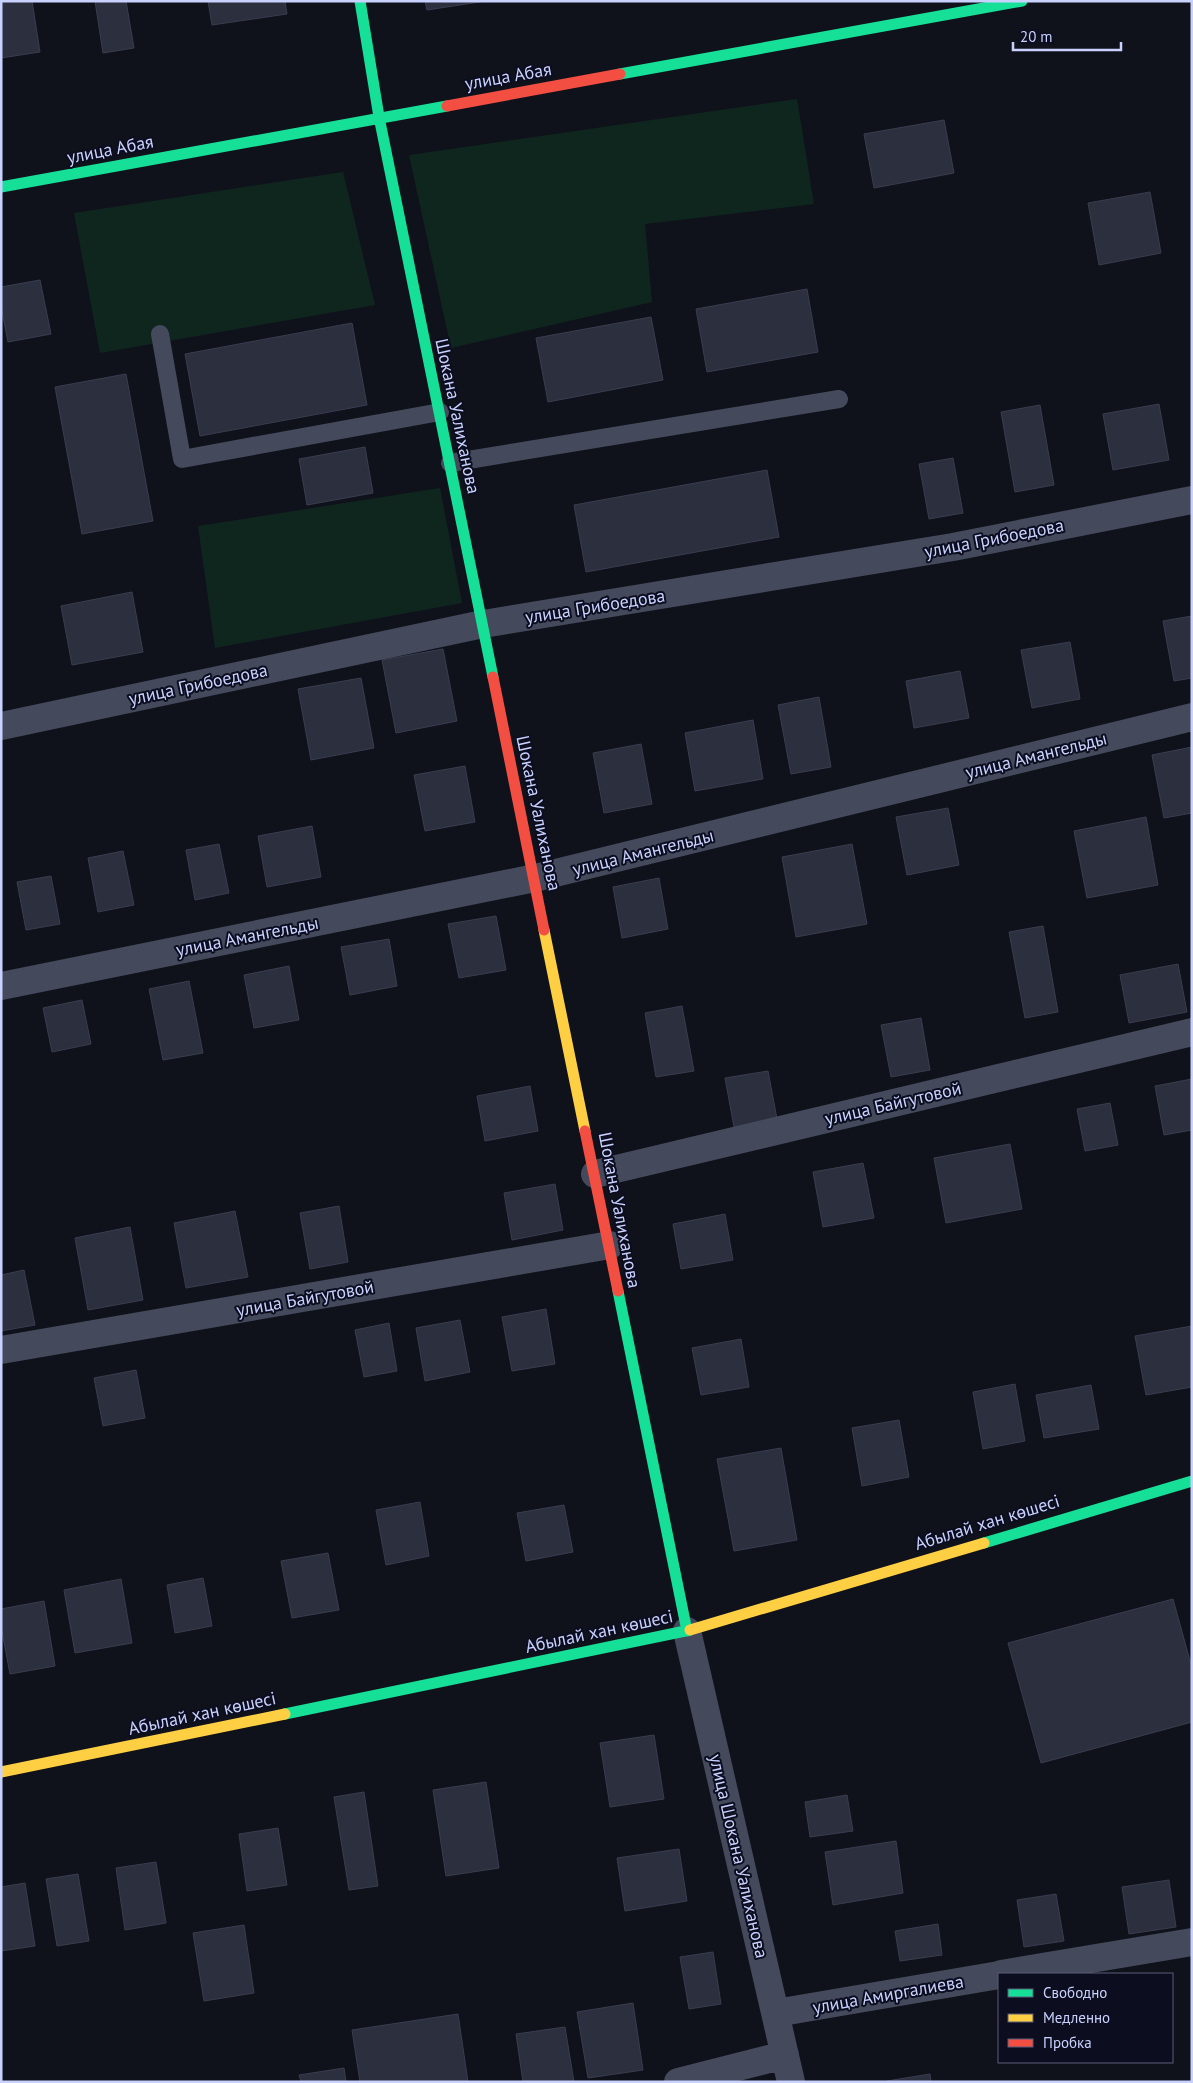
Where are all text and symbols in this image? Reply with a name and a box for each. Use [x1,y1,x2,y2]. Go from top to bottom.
scale bar [1013,20,1120,52]
text: 20 m [1020,27,1053,46]
street label: улица Абая [463,57,553,95]
street label: улица Абая [65,129,155,169]
street label: Шокана Уалиханова [430,336,486,496]
street label: улица Грибоедова [922,513,1066,563]
street label: улица Грибоедова [523,584,667,628]
street label: улица Грибоедова [126,658,270,710]
street label: улица Амангельды [963,726,1109,784]
street label: Шокана Уалиханова [511,733,567,893]
street label: улица Амангельды [570,823,716,881]
street label: улица Амангельды [174,911,320,961]
street label: улица Байгутовой [823,1076,963,1130]
street label: Шокана Уалиханова [594,1130,646,1290]
street label: улица Байгутовой [234,1275,376,1321]
street label: Абылай хан көшесі [912,1489,1062,1555]
street label: Абылай хан көшесі [523,1604,675,1658]
street label: Абылай хан көшесі [126,1686,278,1740]
street label: улица Шокана Уалиханова [704,1752,774,1960]
street label: улица Амиргалиева [811,1969,965,2019]
legend [998,1973,1173,2063]
text: Свободно [1043,1983,1107,2002]
text: Медленно [1043,2008,1110,2027]
text: Пробка [1043,2033,1092,2052]

